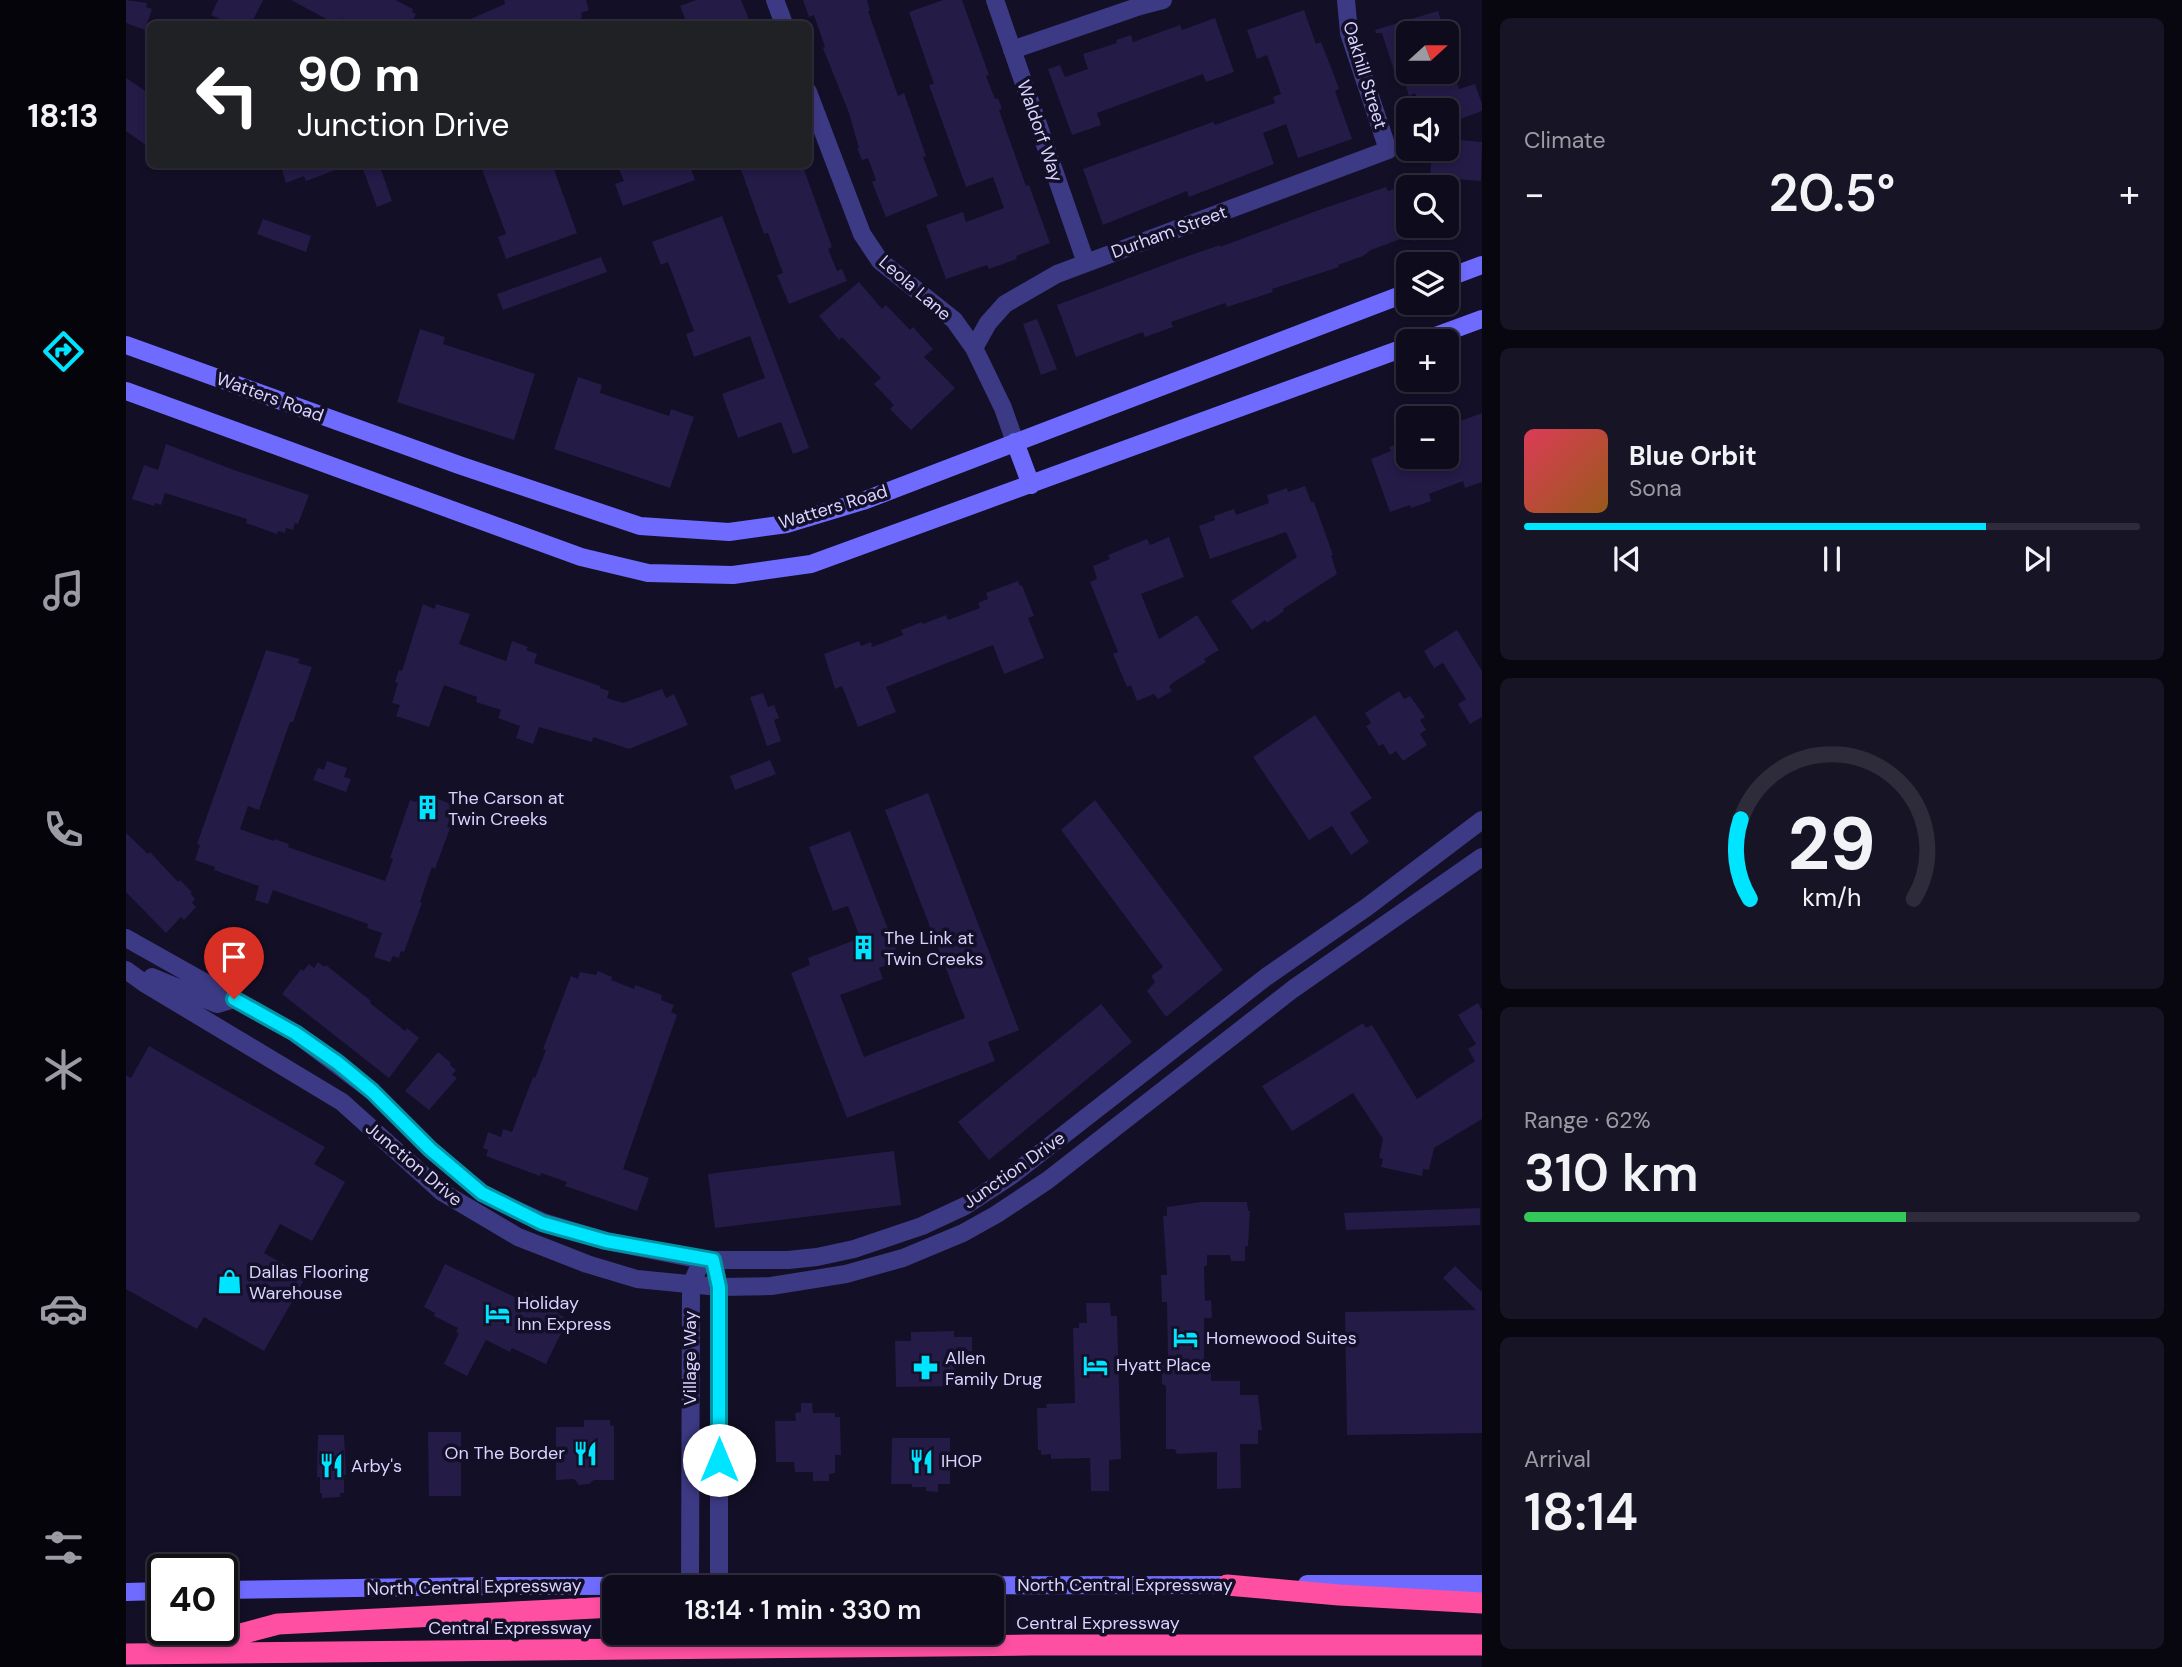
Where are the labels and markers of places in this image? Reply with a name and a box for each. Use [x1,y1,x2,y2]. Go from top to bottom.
place label: The Carson at Twin Creeks [448,786,564,831]
building icon: The Carson at Twin Creeks [414,794,442,822]
place label: The Link at Twin Creeks [884,926,984,971]
pin [204,927,264,999]
building icon: The Link at Twin Creeks [850,934,878,962]
place label: Dallas Flooring Warehouse [249,1260,369,1305]
shop icon: Dallas Flooring Warehouse [215,1268,243,1296]
place label: Holiday Inn Express [517,1291,612,1336]
hotel icon: Holiday Inn Express [483,1299,511,1327]
hotel icon: Homewood Suites [1172,1324,1200,1352]
place label: Homewood Suites [1206,1326,1357,1350]
place label: Allen Family Drug [945,1346,1042,1391]
hotel icon: Hyatt Place [1082,1351,1110,1379]
place label: Hyatt Place [1116,1353,1211,1377]
pharmacy icon: Allen Family Drug [911,1354,939,1382]
restaurant icon: On The Border [571,1439,599,1467]
place label: On The Border [444,1441,565,1465]
restaurant icon: IHOP [907,1447,935,1475]
place label: IHOP [941,1449,982,1473]
restaurant icon: Arby's [317,1452,345,1480]
place label: Arby's [351,1454,402,1478]

